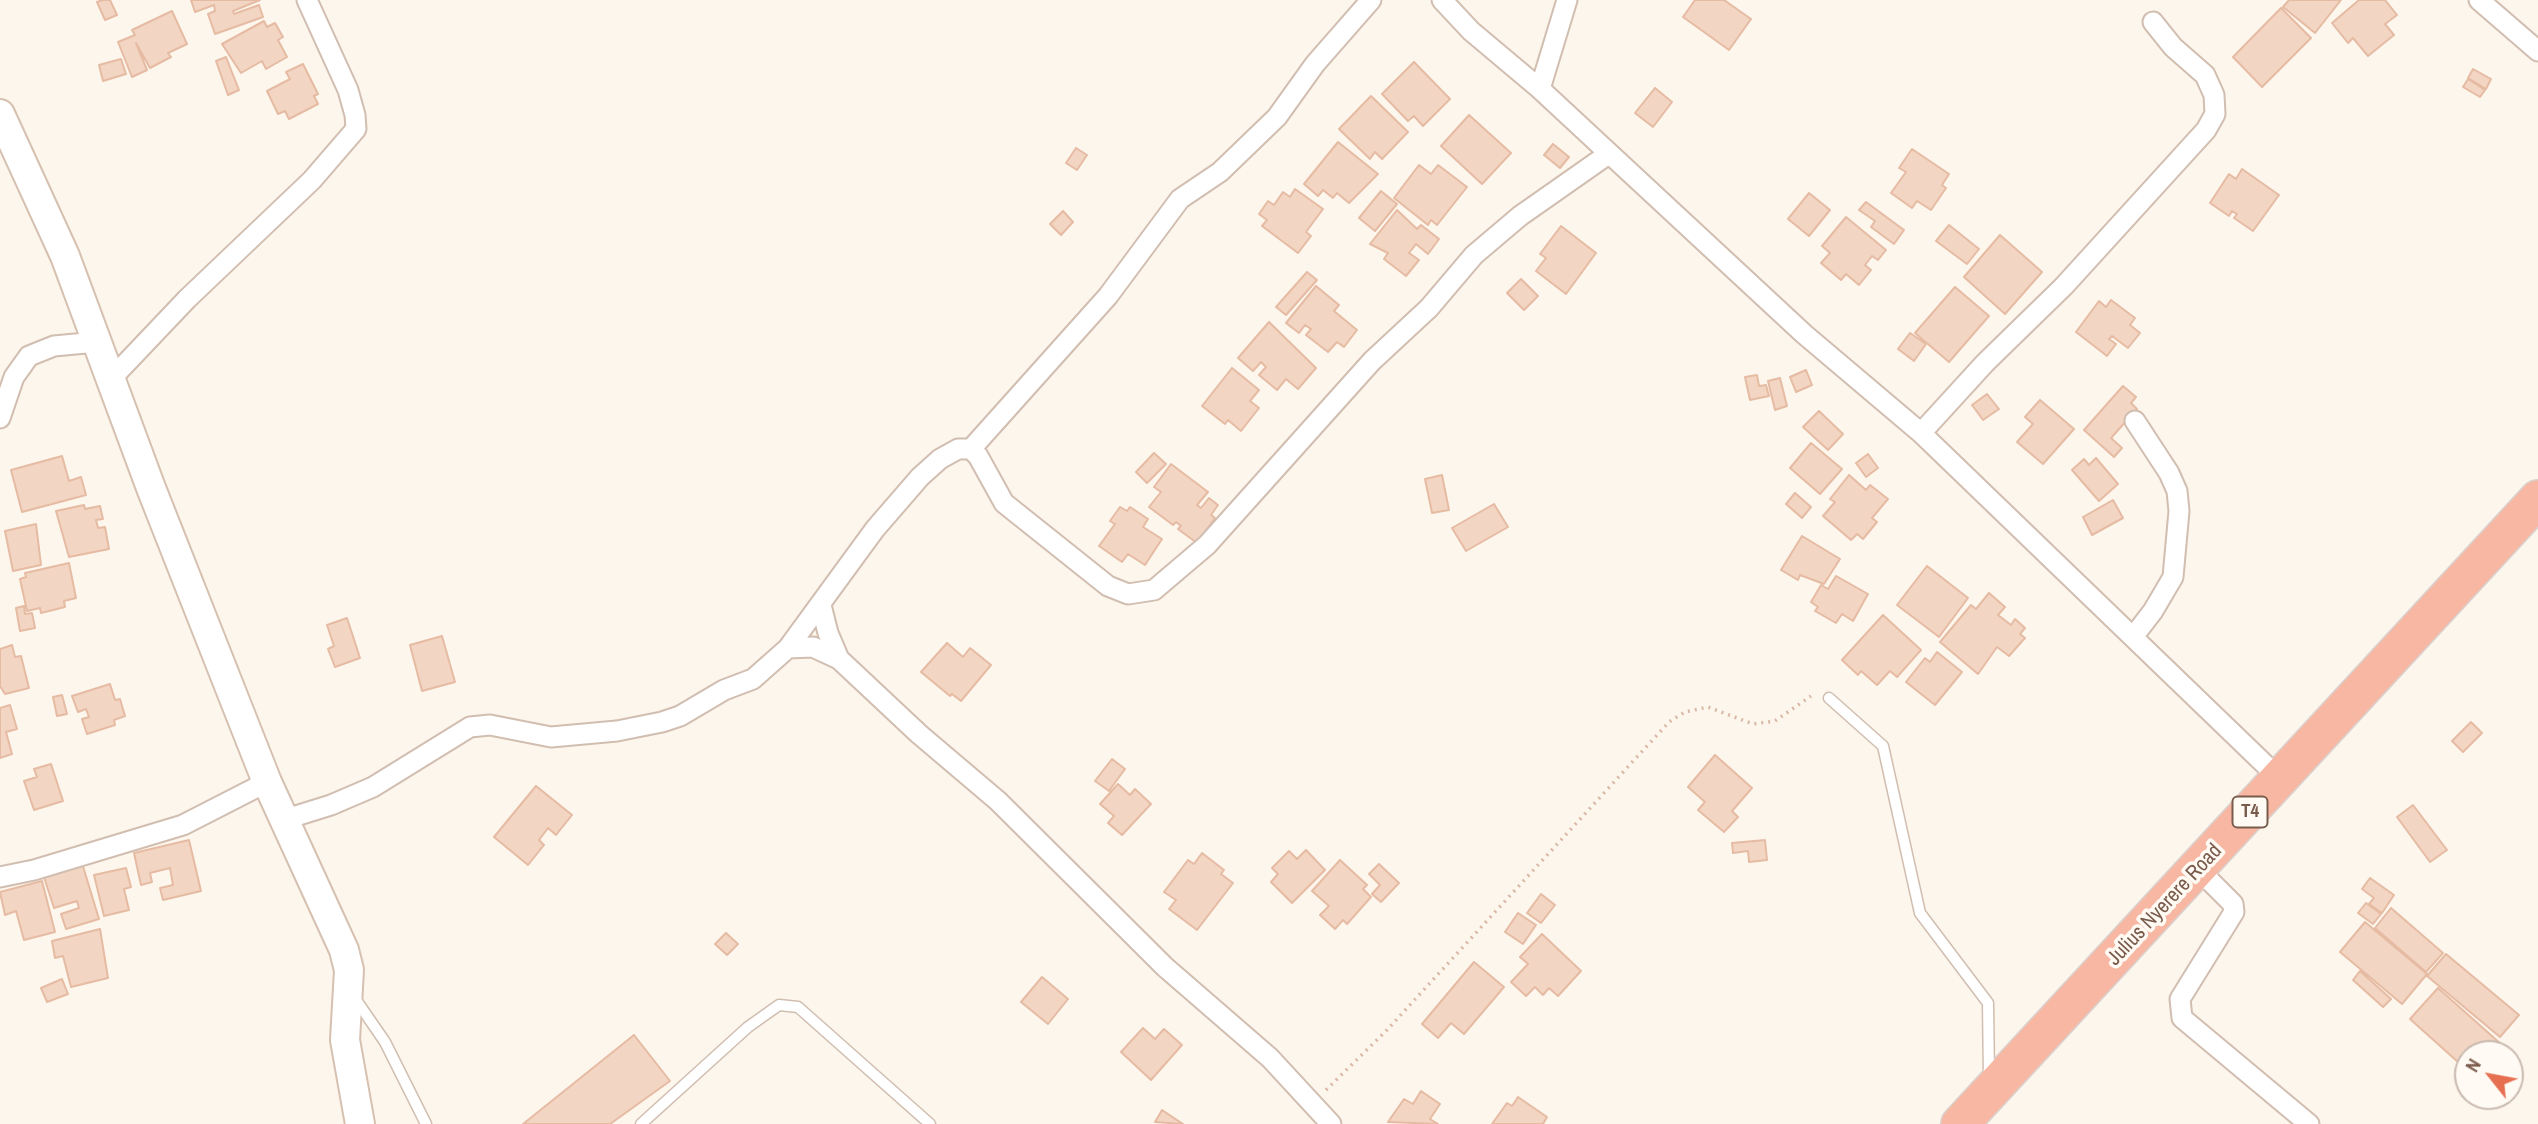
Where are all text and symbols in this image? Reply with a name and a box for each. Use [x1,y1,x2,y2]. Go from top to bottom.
road number: T4 [2232,796,2268,828]
street label: Julius Nyerere Road [2102,839,2228,971]
north arrow [2454,1040,2524,1110]
text: N [2459,1054,2487,1077]

